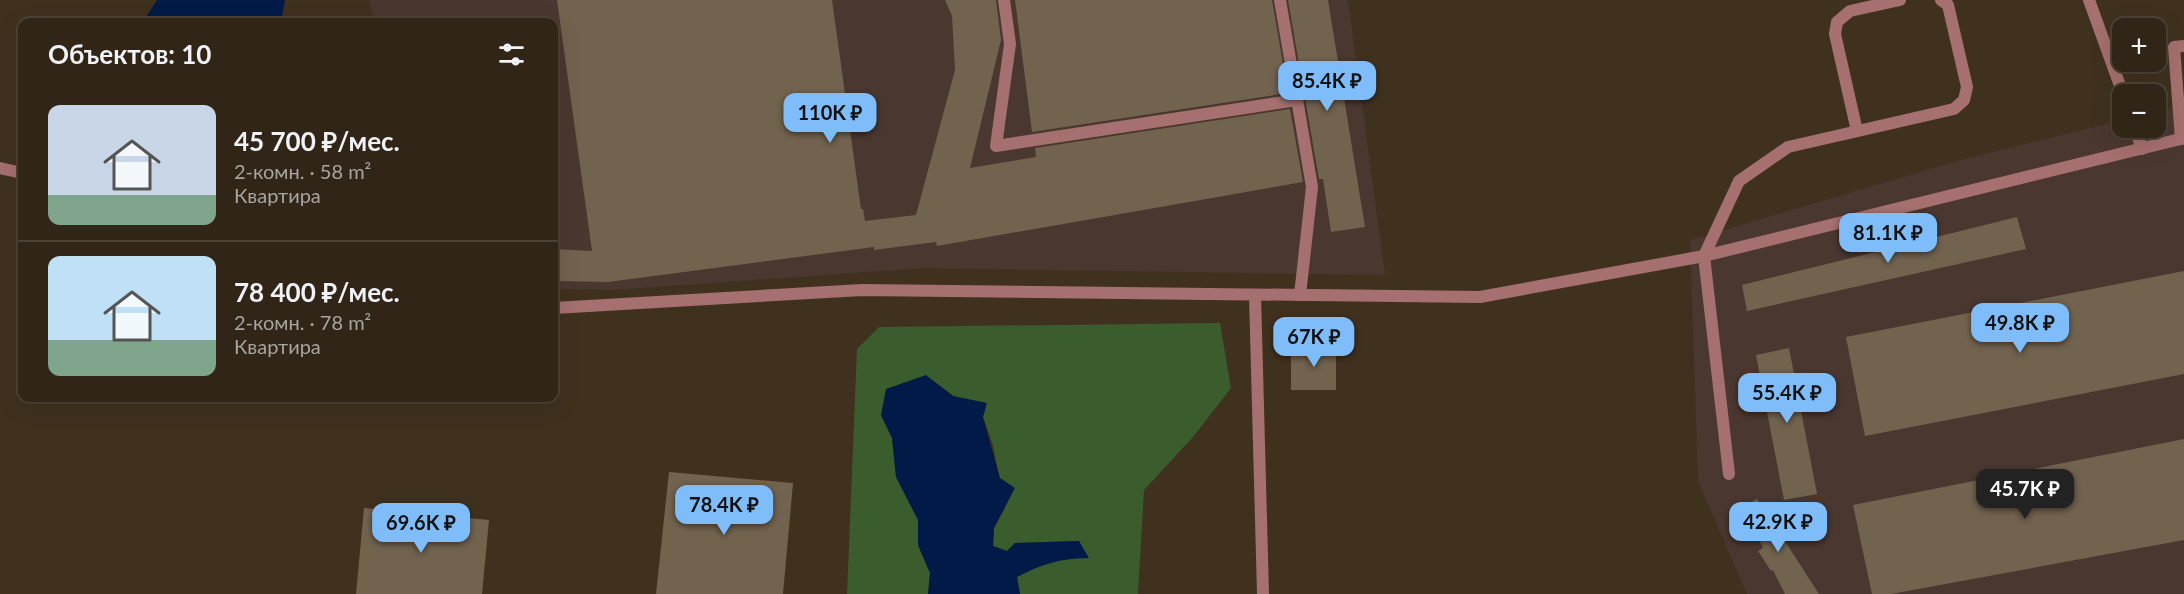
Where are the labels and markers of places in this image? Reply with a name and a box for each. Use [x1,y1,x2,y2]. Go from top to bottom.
pin: 85.4K ₽ [1272,61,1382,112]
pin: 110K ₽ [781,93,879,144]
pin: 81.1K ₽ [1833,213,1943,264]
pin: 49.8K ₽ [1965,303,2075,354]
pin: 67K ₽ [1272,317,1356,368]
pin: 55.4K ₽ [1732,373,1842,424]
pin: 45.7K ₽ [1970,469,2080,520]
pin: 78.4K ₽ [669,485,779,536]
pin: 42.9K ₽ [1723,502,1833,553]
pin: 69.6K ₽ [366,503,476,554]

